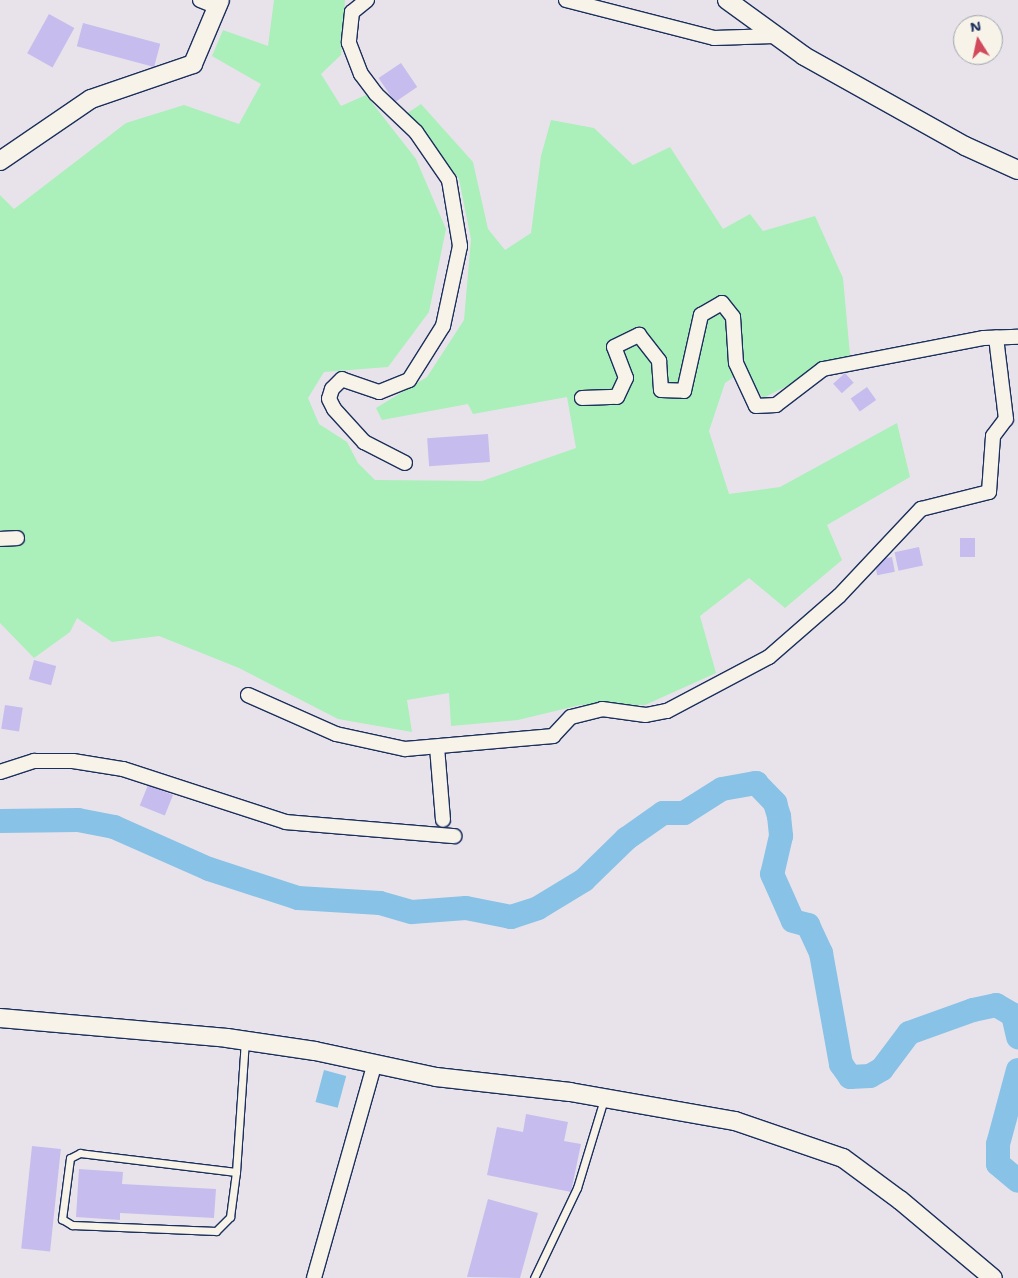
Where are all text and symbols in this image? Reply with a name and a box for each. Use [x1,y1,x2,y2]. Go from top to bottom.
north arrow [953,15,1003,65]
text: N [969,16,983,36]

